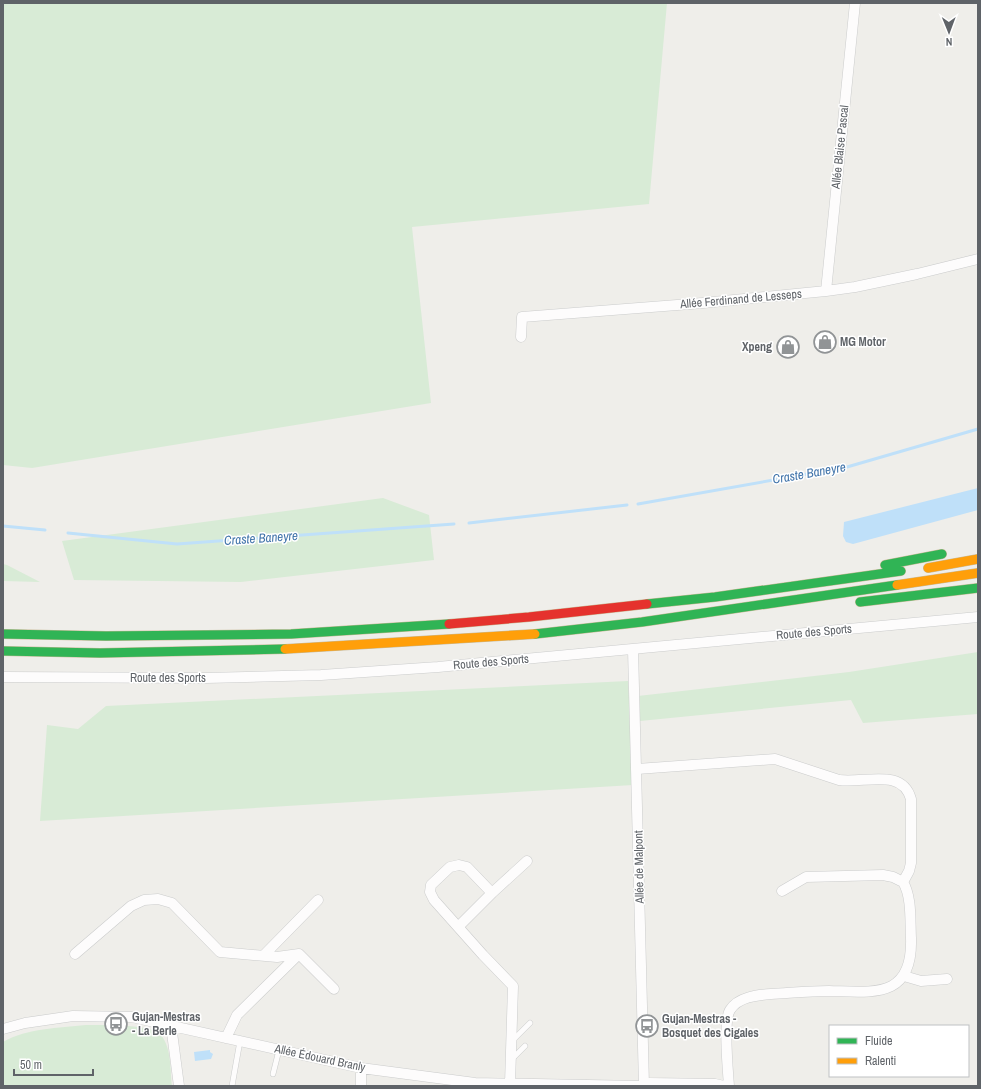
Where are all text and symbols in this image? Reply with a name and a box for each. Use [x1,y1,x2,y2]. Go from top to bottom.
north arrow [929,12,969,52]
text: N [946,35,953,49]
street label: Allée Blaise Pascal [828,104,852,191]
street label: Allée Ferdinand de Lesseps [679,286,803,312]
shop icon: MG Motor [812,329,838,355]
shop icon: Xpeng [775,334,801,360]
place label: MG Motor [840,334,886,350]
place label: Xpeng [742,339,772,355]
water label: Craste Baneyre [771,458,847,488]
water label: Craste Baneyre [223,527,299,549]
street label: Route des Sports [775,621,853,643]
street label: Route des Sports [452,651,530,673]
street label: Route des Sports [130,670,206,686]
street label: Allée de Malpont [630,830,648,905]
place label: Gujan-Mestras - La Berle [132,1009,201,1039]
bus stop icon: Gujan-Mestras - La Berle [103,1011,129,1037]
place label: Gujan-Mestras - Bosquet des Cigales [662,1011,759,1041]
bus stop icon: Gujan-Mestras - Bosquet des Cigales [634,1013,660,1039]
legend [829,1025,969,1077]
text: Fluide [865,1033,892,1049]
street label: Allée Édouard Branly [272,1040,367,1075]
scale bar [14,1051,93,1077]
text: Ralenti [865,1053,896,1069]
text: 50 m [20,1057,42,1073]

